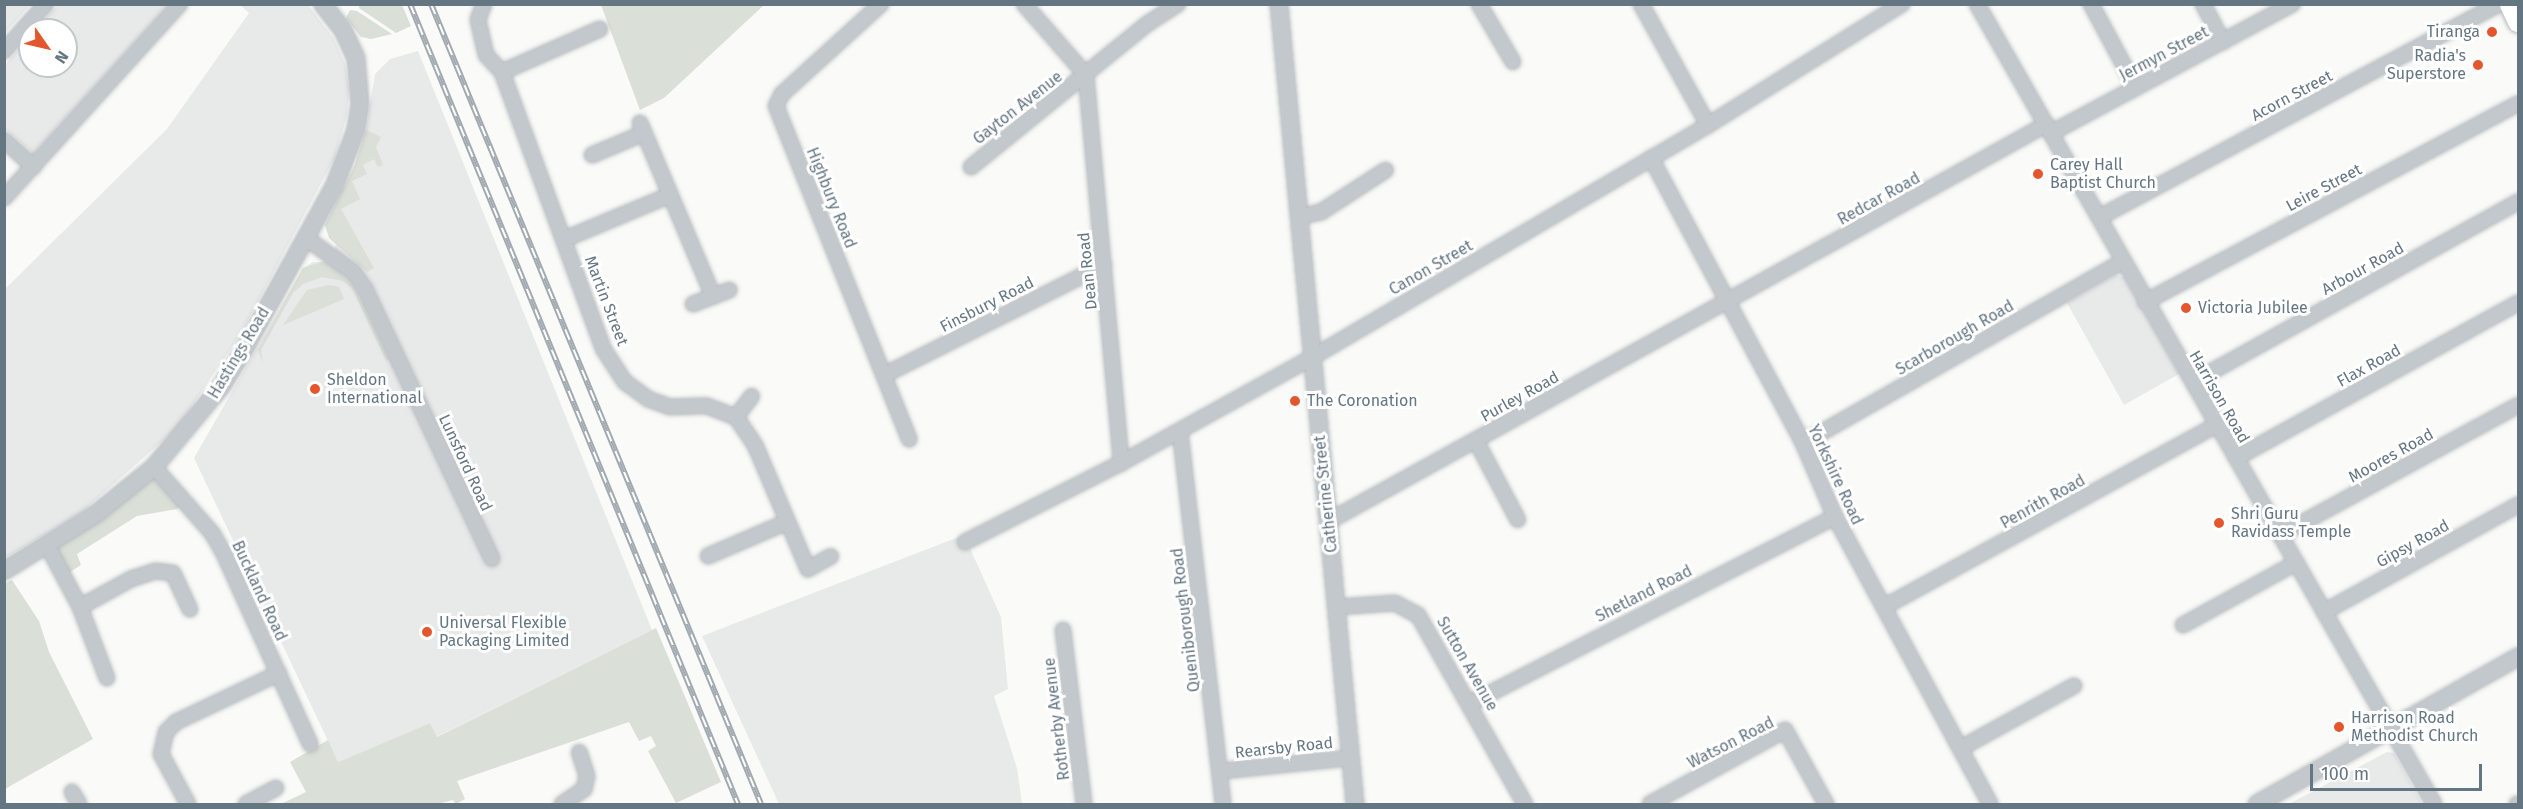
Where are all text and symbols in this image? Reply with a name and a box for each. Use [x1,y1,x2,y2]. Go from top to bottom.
north arrow [18,18,78,78]
street label: Jermyn Street [2116,22,2212,86]
place label: Tiranga [2427,22,2480,42]
marker: Tiranga [2485,25,2499,39]
place label: Radia's Superstore [2387,46,2466,84]
text: N [51,48,73,67]
marker: Radia's Superstore [2471,58,2485,72]
street label: Gayton Avenue [970,67,1066,149]
street label: Acorn Street [2248,67,2336,125]
street label: Highbury Road [802,145,860,251]
place label: Carey Hall Baptist Church [2050,155,2156,193]
street label: Leire Street [2283,160,2365,216]
marker: Carey Hall Baptist Church [2031,167,2045,181]
street label: Redcar Road [1834,168,1924,230]
street label: Dean Road [1074,231,1102,311]
street label: Canon Street [1386,236,1476,300]
street label: Arbour Road [2319,239,2407,299]
street label: Martin Street [580,253,632,349]
street label: Finsbury Road [937,273,1037,337]
street label: Scarborough Road [1893,296,2017,380]
place label: Victoria Jubilee [2198,298,2308,318]
marker: Victoria Jubilee [2179,301,2193,315]
street label: Hastings Road [204,304,274,402]
street label: Flax Road [2334,341,2404,391]
street label: Harrison Road [2185,347,2253,447]
street label: Purley Road [1477,368,1563,426]
place label: Sheldon International [327,370,422,408]
marker: Sheldon International [308,382,322,396]
place label: The Coronation [1307,391,1418,411]
marker: The Coronation [1288,394,1302,408]
street label: Lunsford Road [434,411,496,515]
street label: Yorkshire Road [1803,422,1867,528]
street label: Moores Road [2345,425,2437,487]
street label: Catherine Street [1310,434,1342,554]
street label: Penrith Road [1997,471,2089,533]
place label: Shri Guru Ravidass Temple [2231,504,2351,542]
marker: Shri Guru Ravidass Temple [2212,516,2226,530]
street label: Gipsy Road [2373,516,2453,572]
street label: Buckland Road [227,538,291,644]
street label: Queniborough Road [1168,547,1204,693]
street label: Shetland Road [1592,561,1696,627]
place label: Universal Flexible Packaging Limited [439,613,570,651]
street label: Sutton Avenue [1432,614,1502,714]
marker: Universal Flexible Packaging Limited [420,625,434,639]
street label: Rotherby Avenue [1040,657,1074,781]
place label: Harrison Road Methodist Church [2351,708,2478,746]
street label: Watson Road [1685,713,1777,773]
marker: Harrison Road Methodist Church [2332,720,2346,734]
street label: Rearsby Road [1234,733,1334,763]
scale bar [2313,752,2486,790]
text: 100 m [2321,763,2369,785]

